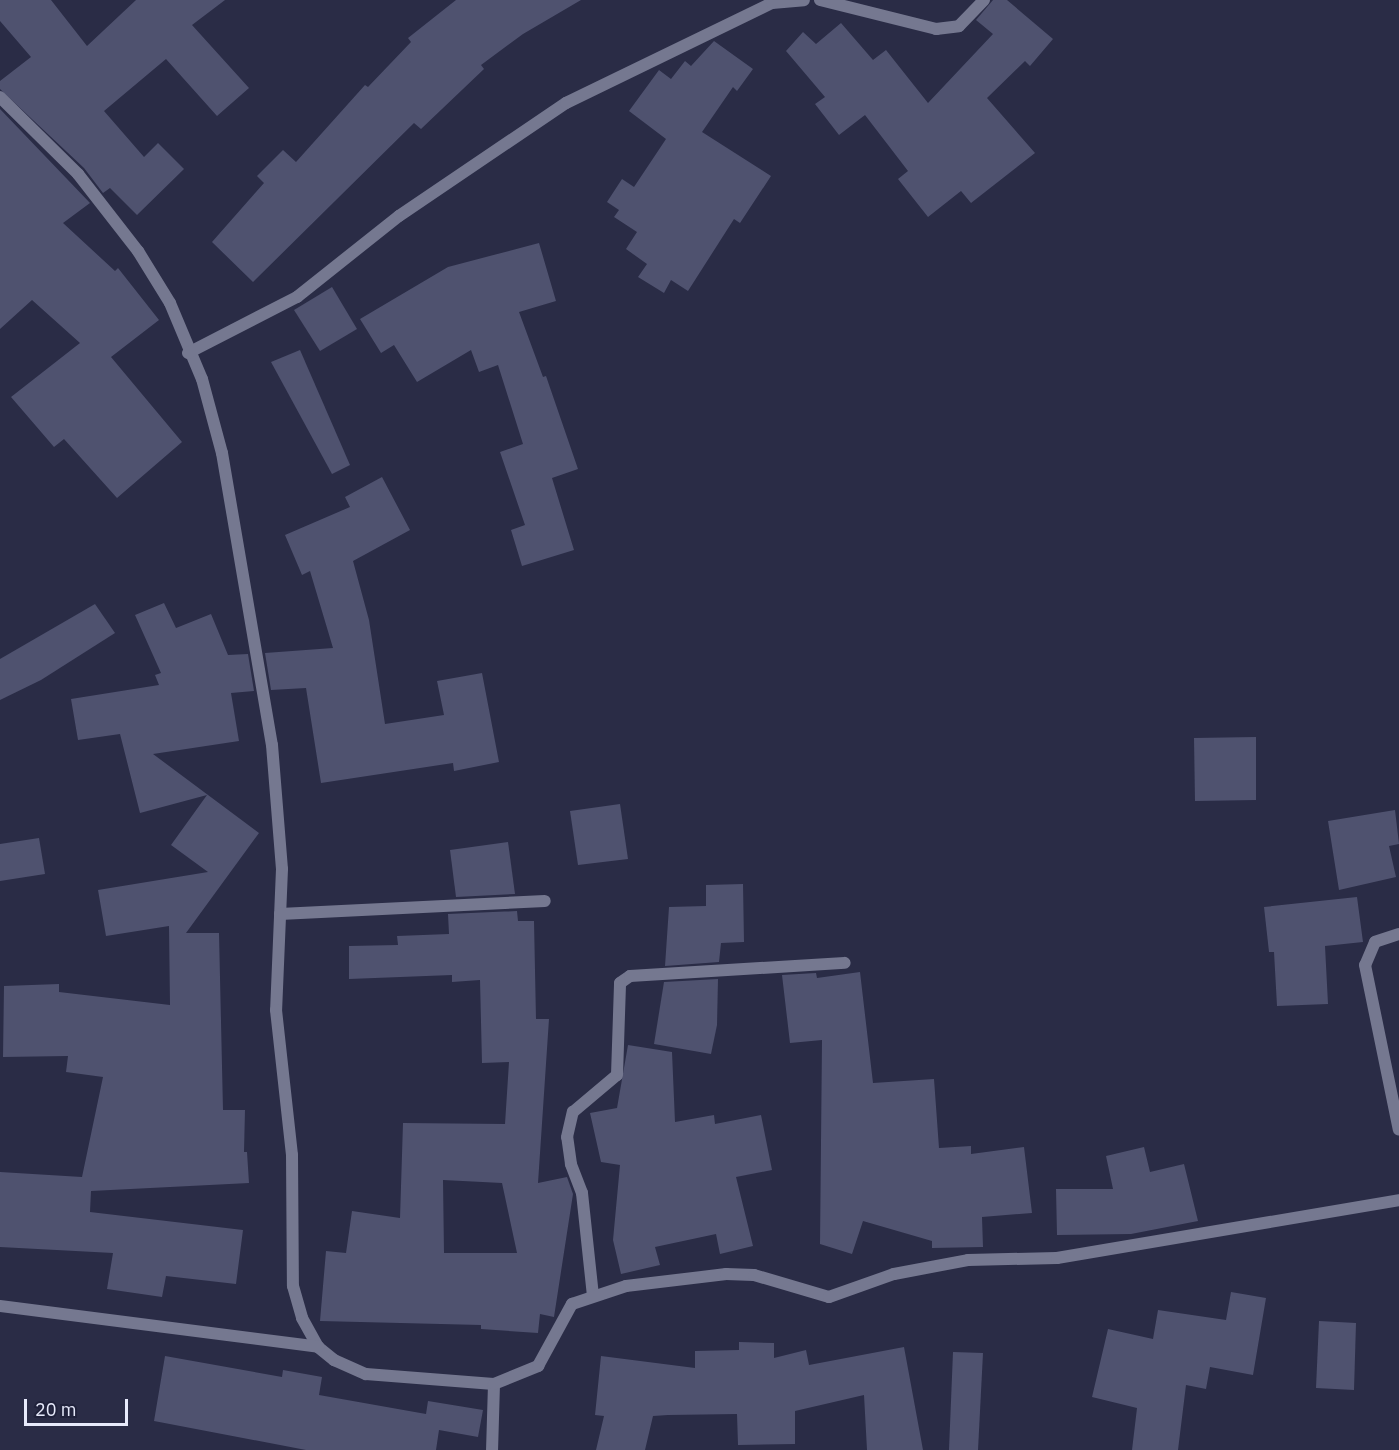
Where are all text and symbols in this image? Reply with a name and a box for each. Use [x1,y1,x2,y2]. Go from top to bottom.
scale bar [27,1387,130,1425]
text: 20 m [35,1398,77,1421]

